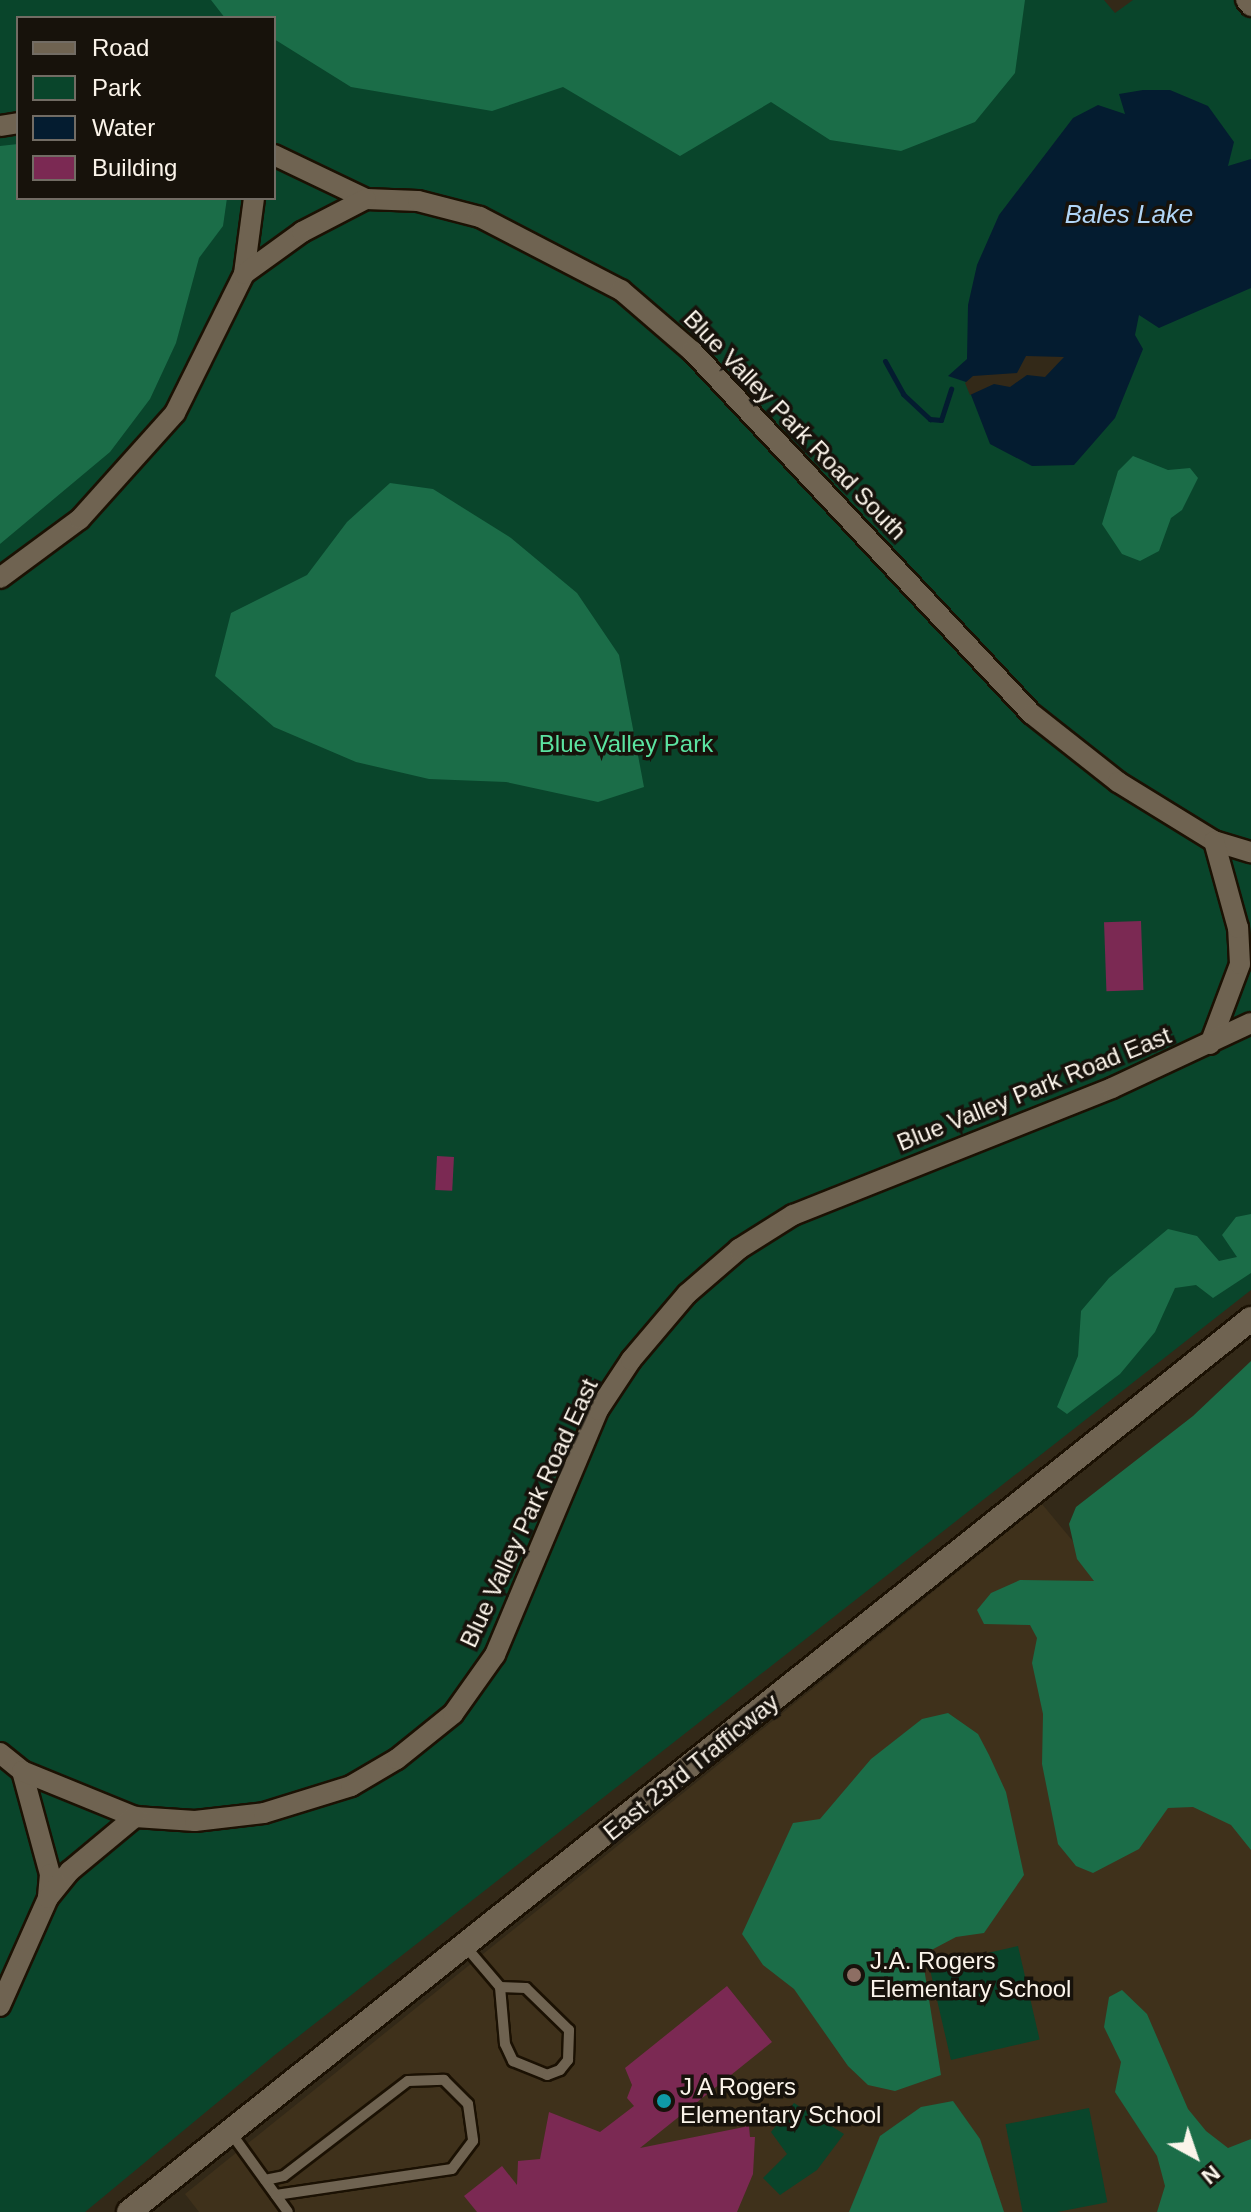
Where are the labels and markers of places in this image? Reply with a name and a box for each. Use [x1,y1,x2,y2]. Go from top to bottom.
place label: J.A. Rogers Elementary School [870,1947,1071,2003]
marker: J.A. Rogers Elementary School [845,1966,863,1984]
place label: J A Rogers Elementary School [680,2073,881,2129]
marker: J A Rogers Elementary School [655,2092,673,2110]

